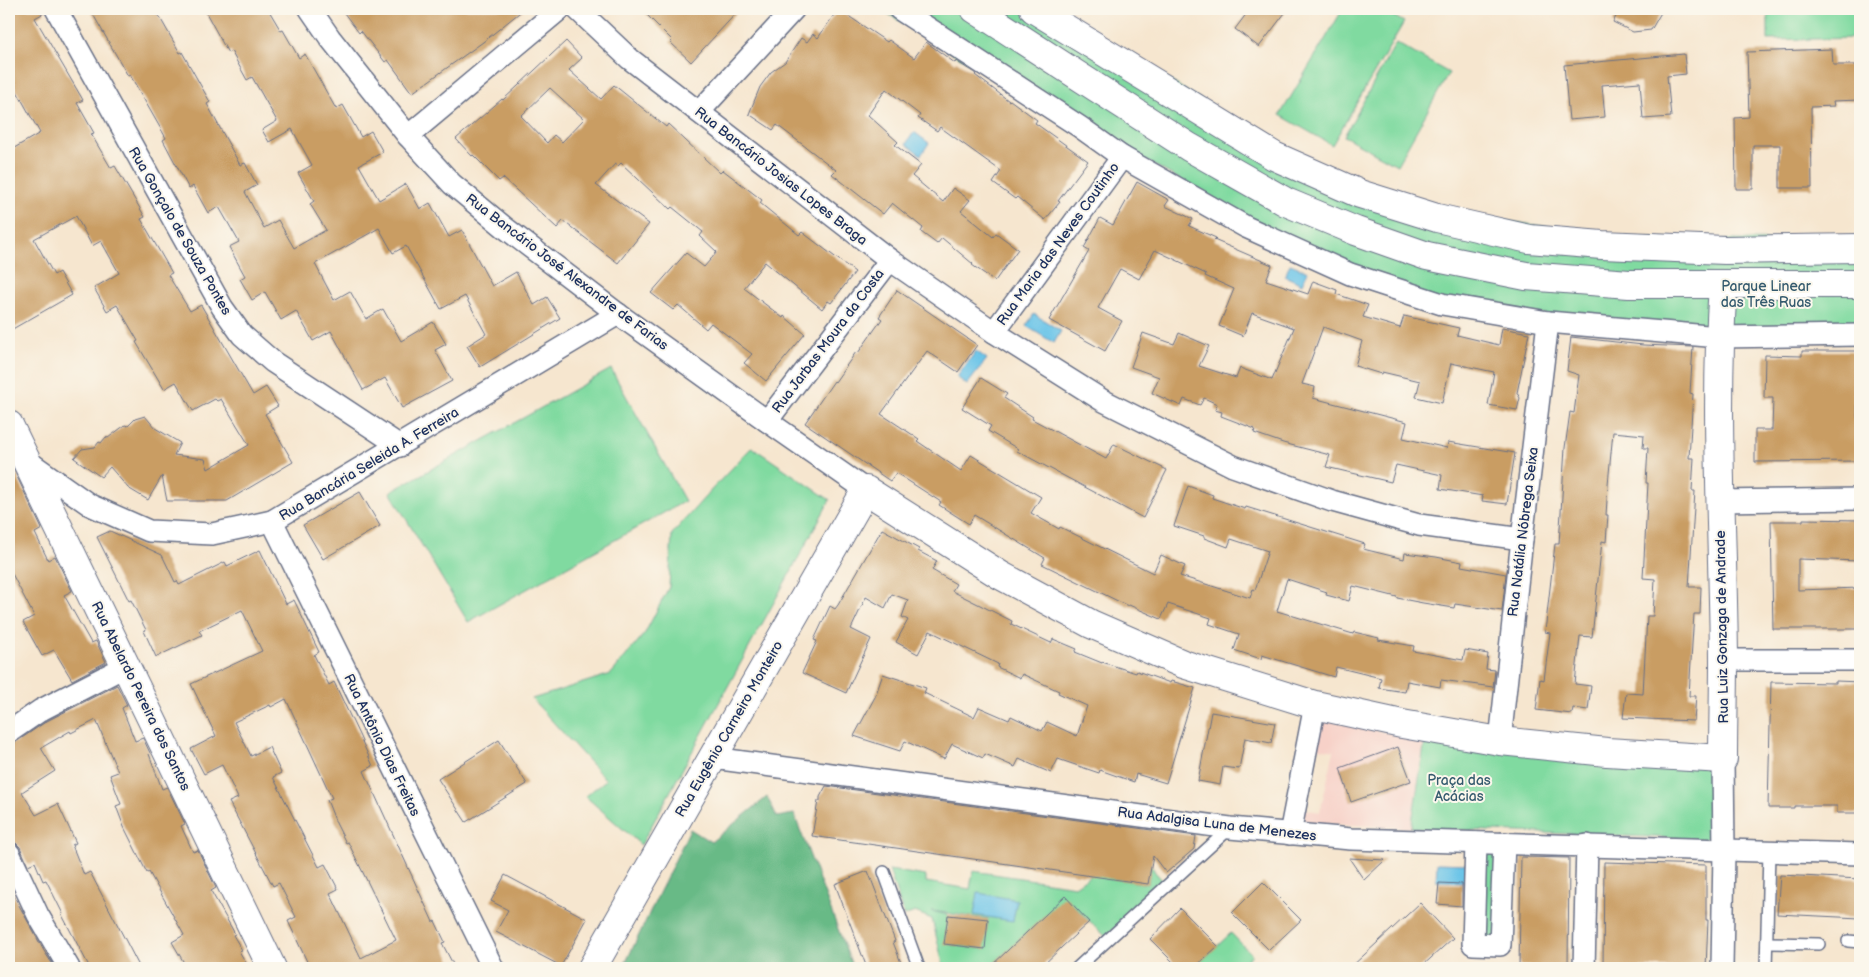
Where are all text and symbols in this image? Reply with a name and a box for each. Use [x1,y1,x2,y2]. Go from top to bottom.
street label: Rua Bancário Josias Lopes Braga [691,103,871,249]
street label: Rua Gonçalo de Souza Pontes [125,144,235,318]
street label: Rua Maria das Neves Coutinho [993,159,1123,329]
street label: Rua Bancário José Alexandre de Farias [462,190,672,354]
street label: Rua Jarbas Moura da Costa [768,266,888,416]
park label: Parque Linear das Três Ruas [1721,278,1812,311]
street label: Rua Bancária Seleida A. Ferreira [276,404,462,524]
street label: Rua Natália Nóbrega Seixa [1504,446,1542,618]
street label: Rua Luiz Gonzaga de Andrade [1712,530,1732,724]
street label: Rua Abelardo Pereira dos Santos [88,599,194,793]
street label: Rua Eugênio Carneiro Monteiro [671,638,787,820]
street label: Rua Antônio Dias Freitas [340,671,424,819]
park label: Praça das Acácias [1427,772,1491,805]
street label: Rua Adalgisa Luna de Menezes [1116,803,1318,845]

